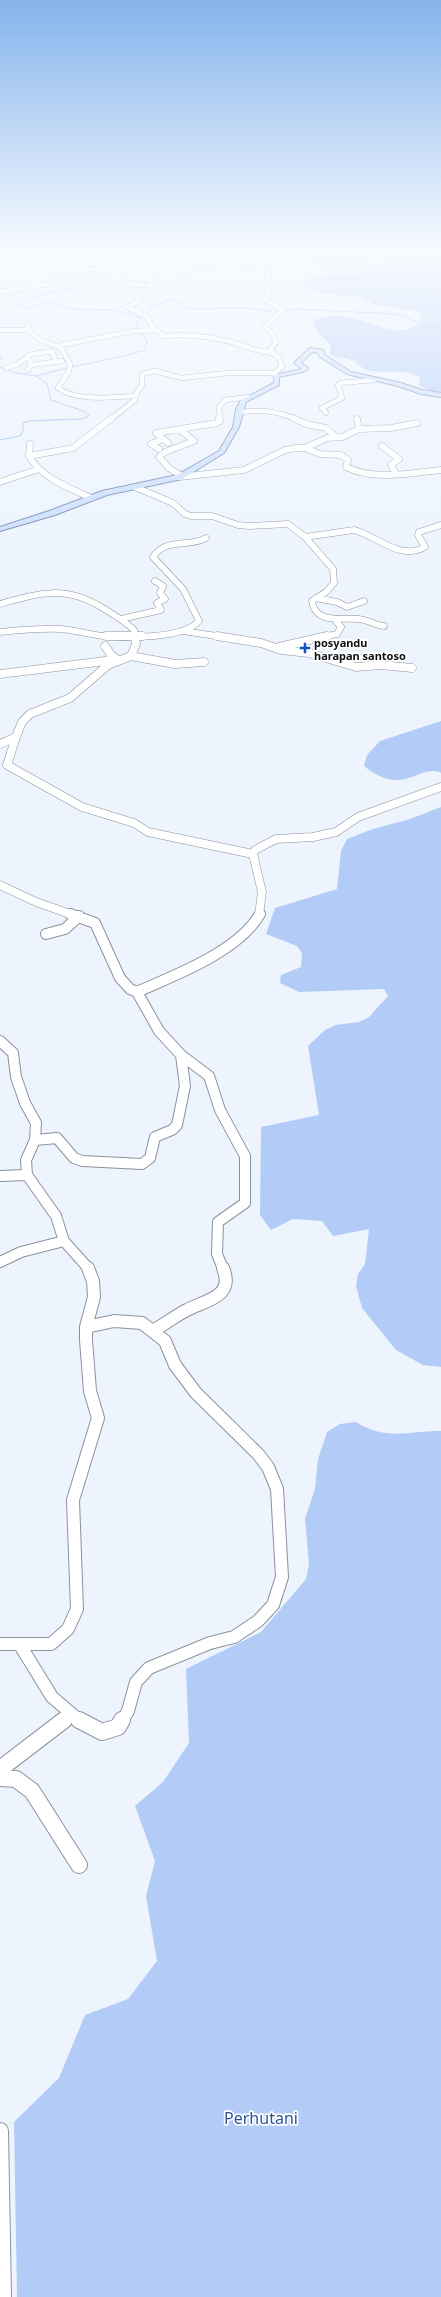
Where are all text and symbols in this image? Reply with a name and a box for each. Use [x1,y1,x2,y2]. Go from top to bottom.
place label: posyandu harapan santoso [314,635,406,663]
marker: posyandu harapan santoso [299,642,311,654]
park label: Perhutani [224,2107,298,2129]

